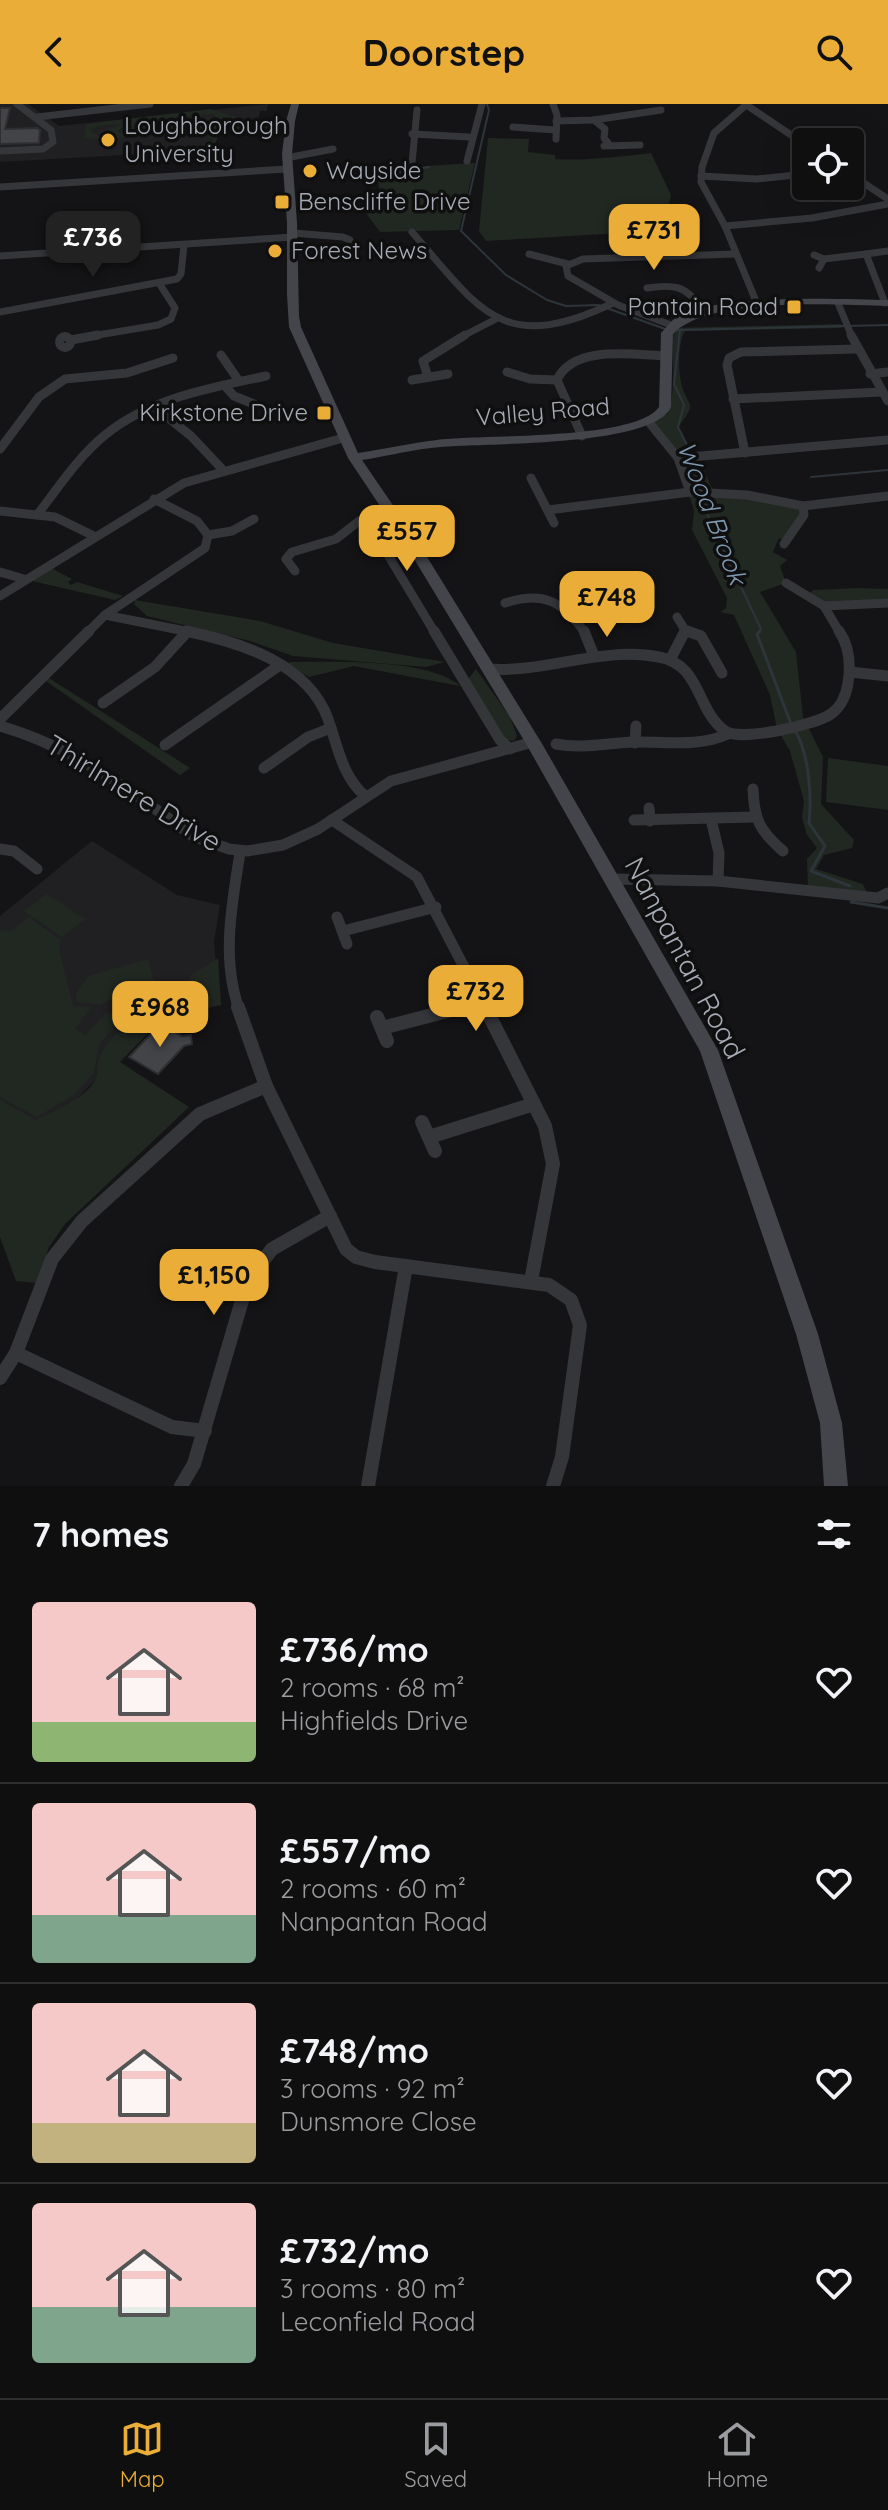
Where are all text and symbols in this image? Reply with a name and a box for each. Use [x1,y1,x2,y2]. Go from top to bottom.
icon: back [32,30,76,74]
text: Doorstep [363,30,525,75]
icon: search [812,30,856,74]
place label: Loughborough University [124,110,288,168]
map controls [792,128,864,200]
button: locate [792,128,864,200]
marker: Loughborough University [99,131,117,149]
place label: Wayside [326,155,421,185]
marker: Wayside [301,162,319,180]
place label: Benscliffe Drive [298,186,471,216]
marker: Benscliffe Drive [273,193,291,211]
pin: £731 [607,204,701,272]
pin: £736 [46,211,140,279]
text: £731 [627,213,681,246]
text: £736 [64,220,122,253]
place label: Forest News [291,235,427,265]
marker: Forest News [266,242,284,260]
place label: Pantain Road [628,291,778,321]
marker: Pantain Road [785,298,803,316]
street label: Valley Road [475,390,611,432]
place label: Kirkstone Drive [139,397,308,427]
marker: Kirkstone Drive [315,404,333,422]
water label: Wood Brook [670,437,756,591]
pin: £557 [360,505,454,573]
text: £557 [377,514,437,547]
pin: £748 [560,571,654,639]
text: £748 [578,580,637,613]
street label: Thirlmere Drive [40,726,228,859]
street label: Nanpantan Road [618,851,753,1065]
pin: £732 [429,965,523,1033]
text: £732 [446,974,506,1007]
pin: £968 [113,981,207,1049]
text: £968 [130,990,190,1023]
pin: £1,150 [149,1249,279,1317]
text: £1,150 [178,1258,250,1291]
icon: filters [812,1512,856,1556]
text: 7 homes [32,1513,169,1556]
text: £736/mo [280,1628,429,1671]
icon: home [96,1634,192,1730]
icon: heart [812,1660,856,1704]
text: 2 rooms · 68 m² [280,1671,465,1704]
text: Highfields Drive [280,1704,468,1737]
text: £557/mo [280,1829,431,1872]
icon: home [96,1835,192,1931]
icon: heart [812,1861,856,1905]
text: 2 rooms · 60 m² [280,1872,466,1905]
text: Nanpantan Road [280,1905,487,1938]
text: £748/mo [280,2029,429,2072]
icon: home [96,2035,192,2131]
icon: heart [812,2061,856,2105]
text: 3 rooms · 92 m² [280,2072,465,2105]
text: Dunsmore Close [280,2105,477,2138]
text: £732/mo [280,2229,429,2272]
icon: home [96,2235,192,2331]
icon: heart [812,2261,856,2305]
text: 3 rooms · 80 m² [280,2272,465,2305]
text: Leconfield Road [280,2305,475,2338]
tab: Map [120,2417,165,2493]
tab: Saved [404,2417,467,2493]
tab: Home [707,2417,768,2493]

